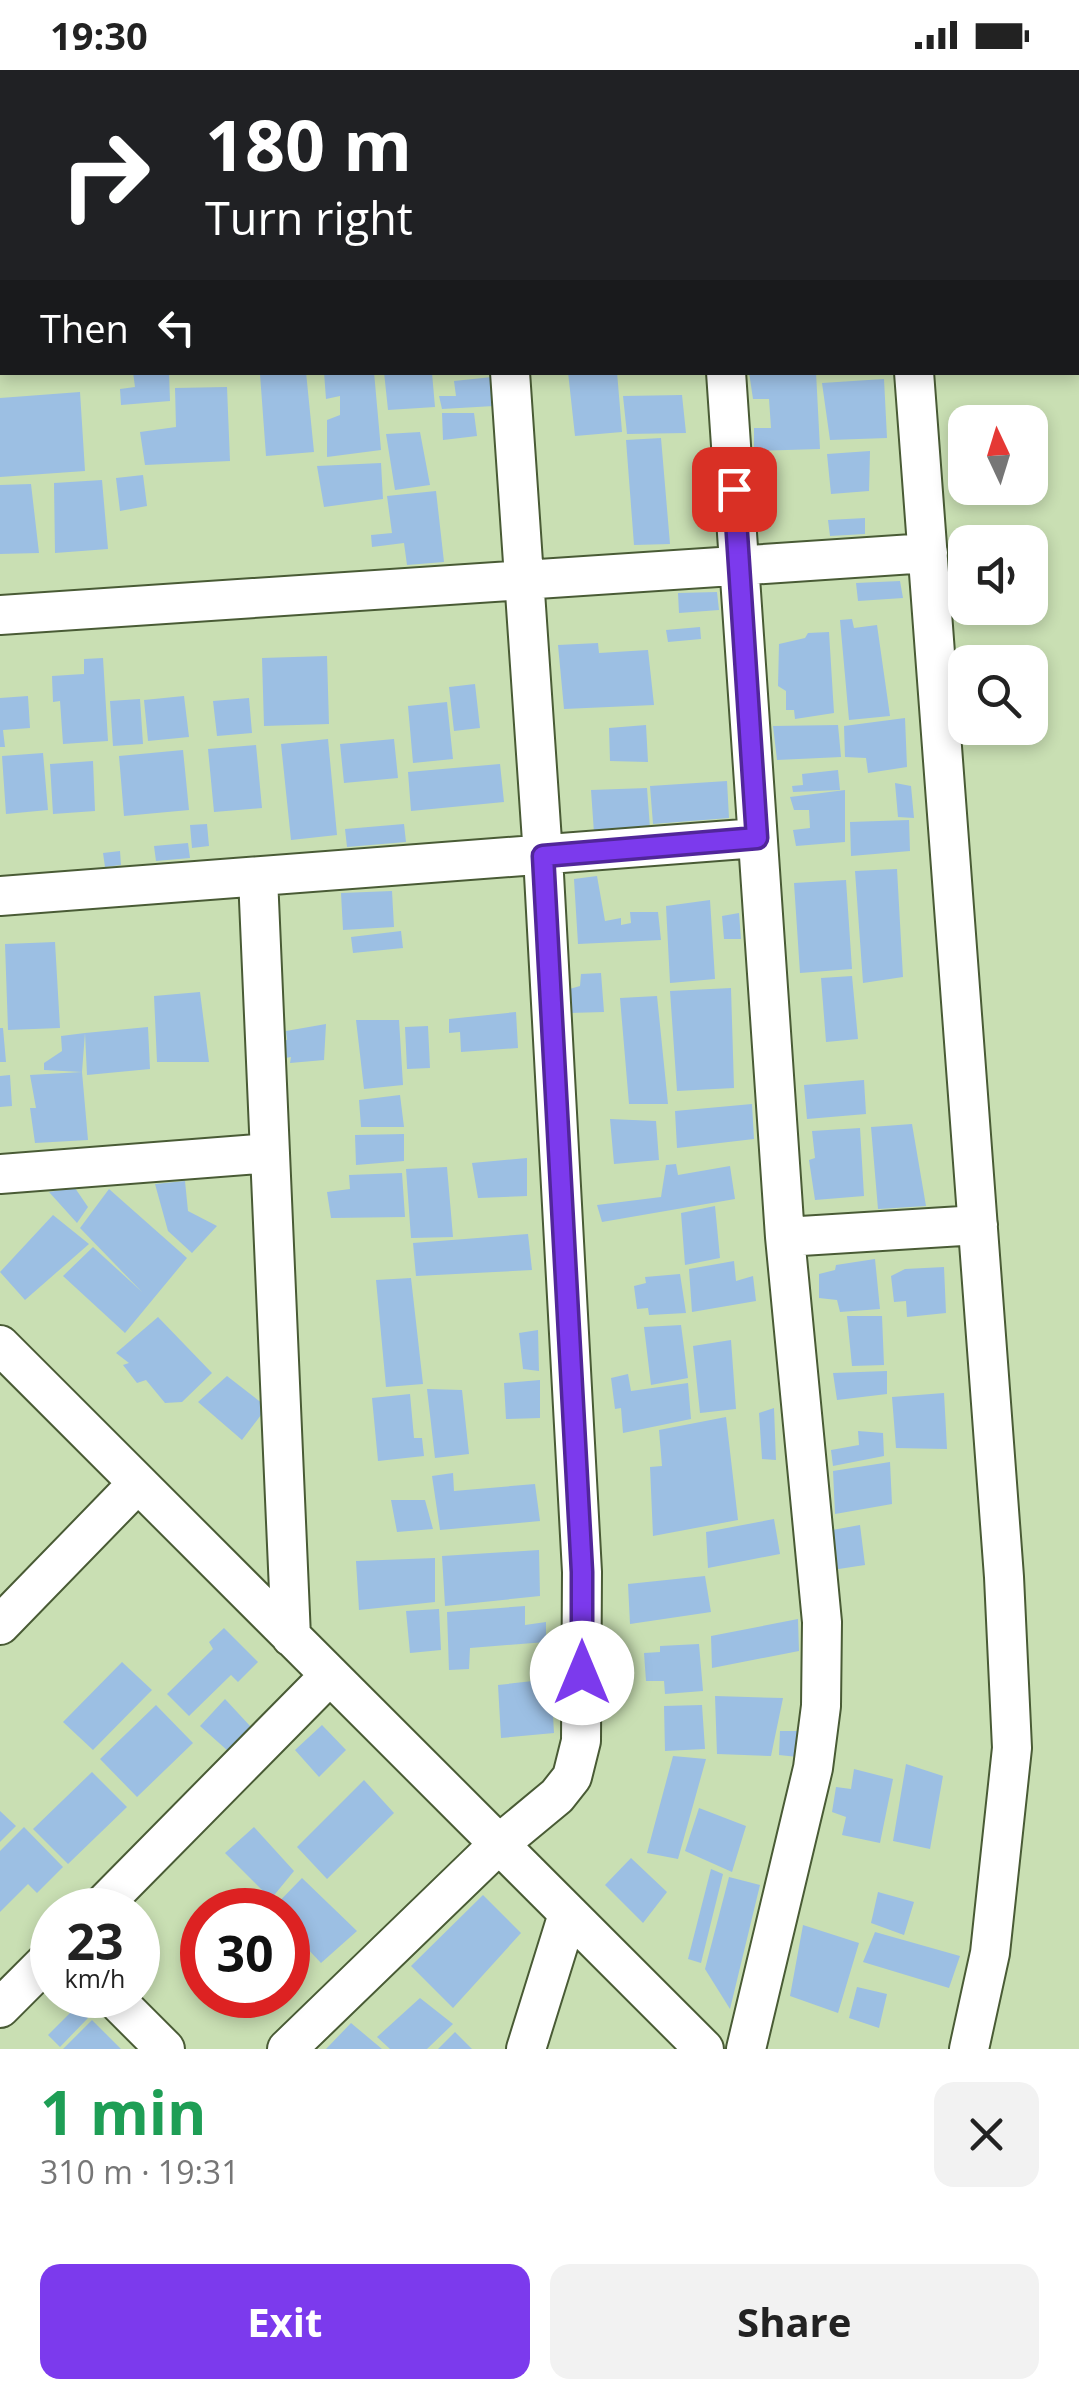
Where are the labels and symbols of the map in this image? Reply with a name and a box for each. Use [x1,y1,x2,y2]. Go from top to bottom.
north arrow [948,405,1048,505]
pin [692,447,777,532]
position arrow [530,1621,634,1725]
speed limit sign: 30 [180,1888,310,2018]

